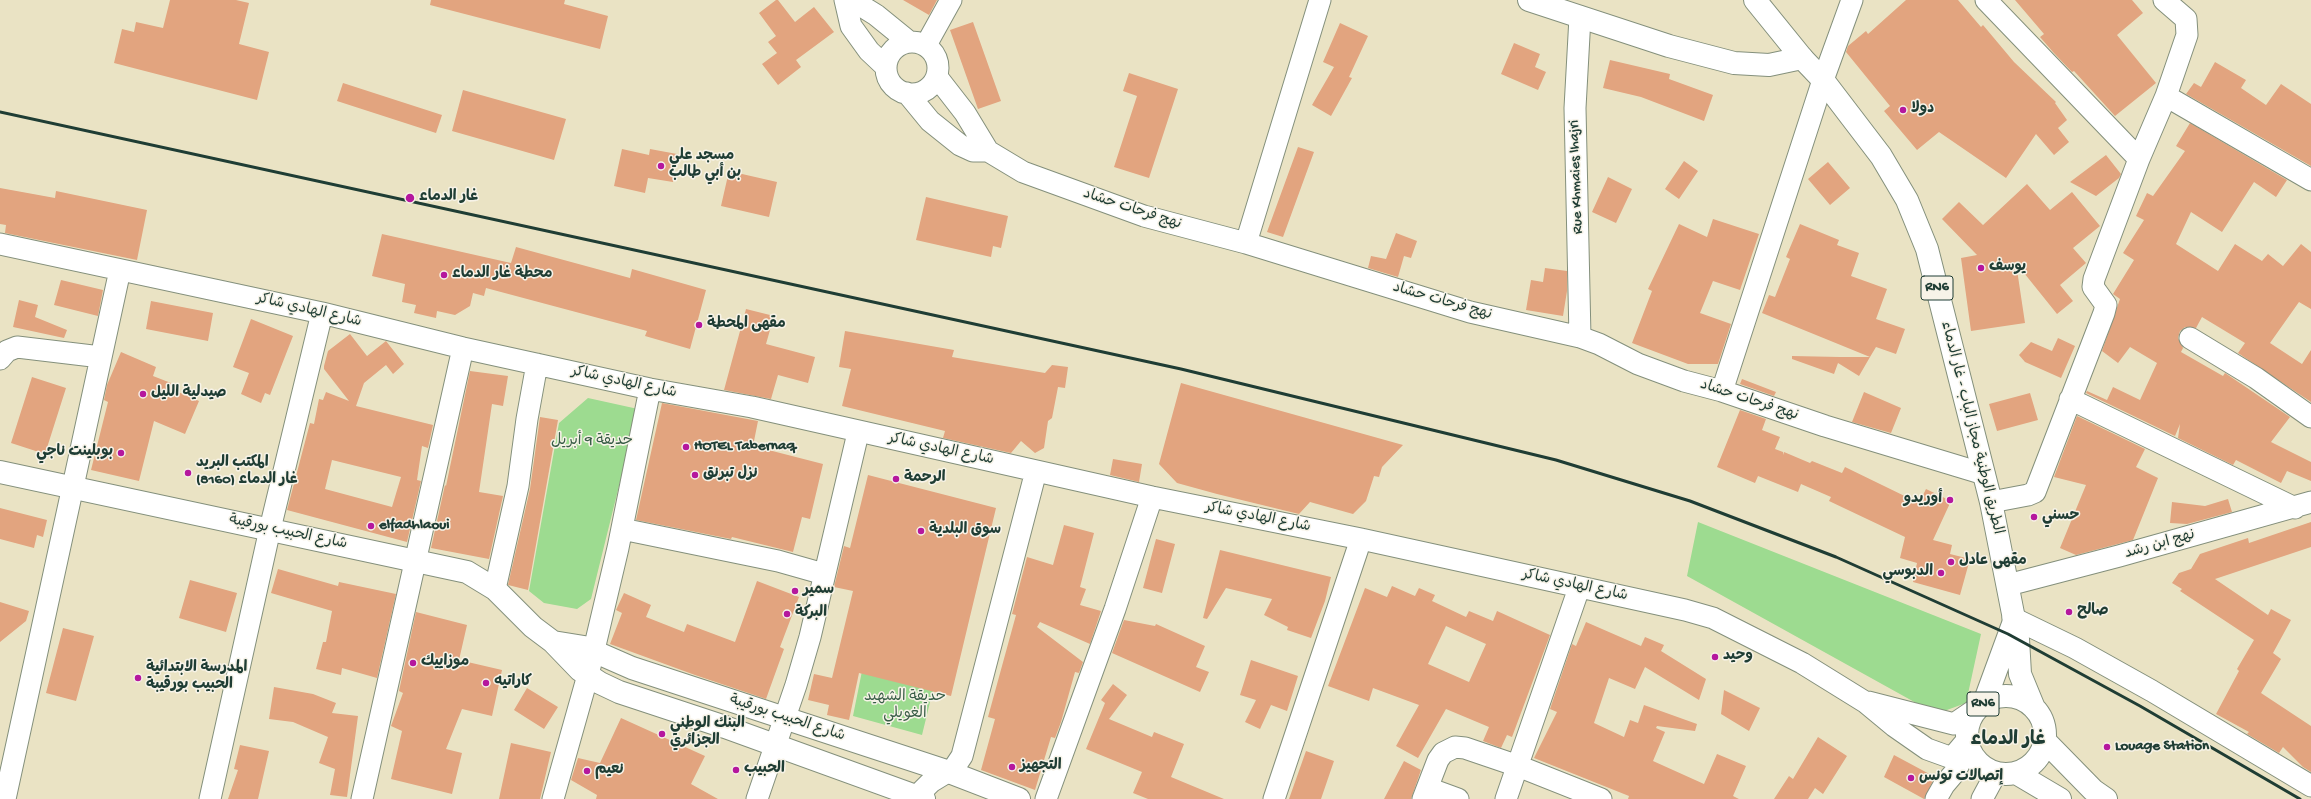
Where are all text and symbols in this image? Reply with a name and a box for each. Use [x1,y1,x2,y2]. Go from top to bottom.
place label: دولا [1911,101,1934,119]
marker: دولا [1898,105,1908,115]
street label: Rue Khmaies lhajri [1566,120,1588,234]
place label: مسجد علي بن أبي طالب [669,148,741,183]
marker: مسجد علي بن أبي طالب [656,161,666,171]
street label: نهج فرحات حشاد [1081,186,1183,234]
place label: غار الدماء [419,189,478,207]
marker: غار الدماء [404,192,416,204]
place label: يوسف [1989,259,2026,277]
marker: يوسف [1976,263,1986,273]
place label: محطة غار الدماء [452,266,552,284]
marker: محطة غار الدماء [439,270,449,280]
road number: RN6 [1921,276,1953,300]
street label: نهج فرحات حشاد [1390,279,1494,325]
street label: شارع الهادي شاكر [255,290,363,332]
place label: مقهى المحطة [707,316,786,334]
marker: مقهى المحطة [694,320,704,330]
street label: الطريق الوطنية مجاز الباب - غار الدماء [1936,320,2006,536]
street label: شارع الهادي شاكر [570,363,678,403]
street label: نهج فرحات حشاد [1698,377,1800,425]
place label: صيدلية الليل [151,385,226,403]
marker: صيدلية الليل [138,389,148,399]
street label: شارع الهادي شاكر [887,430,995,470]
park label: حديقة 9 أبريل [551,433,633,451]
place label: HOTEL Tabernaq [694,438,795,456]
marker: HOTEL Tabernaq [681,442,691,452]
place label: بوبلينت ناجي [36,444,113,462]
marker: بوبلينت ناجي [116,448,126,458]
place label: المكتب البريد غار الدماء (8160) [196,455,298,490]
place label: نزل تبرنق [703,466,758,484]
marker: المكتب البريد غار الدماء (8160) [183,468,193,478]
marker: نزل تبرنق [690,470,700,480]
place label: الرحمة [904,470,946,488]
marker: الرحمة [891,474,901,484]
place label: أوريدو [1904,491,1942,509]
marker: أوريدو [1945,495,1955,505]
street label: شارع الهادي شاكر [1204,499,1312,537]
place label: حسني [2042,508,2079,526]
street label: شارع الحبيب بورقيبة [227,512,349,554]
marker: حسني [2029,512,2039,522]
place label: elfadhlaoui [379,517,450,535]
marker: elfadhlaoui [366,521,376,531]
place label: سوق البلدية [929,522,1001,540]
marker: سوق البلدية [916,526,926,536]
street label: نهج ابن رشد [2123,526,2197,564]
place label: مقهى عادل [1959,553,2027,571]
marker: مقهى عادل [1946,557,1956,567]
place label: الدبوسي [1883,564,1933,582]
street label: شارع الهادي شاكر [1521,566,1629,606]
marker: الدبوسي [1936,568,1946,578]
place label: سمير [803,582,834,600]
marker: سمير [790,586,800,596]
place label: صالح [2077,603,2109,621]
place label: البركة [795,605,827,623]
marker: صالح [2064,607,2074,617]
marker: البركة [782,609,792,619]
place label: وحيد [1723,648,1753,666]
marker: وحيد [1710,652,1720,662]
place label: موزاييك [421,654,469,672]
marker: موزاييك [408,658,418,668]
place label: المدرسة الابتدائية الحبيب بورقيبة [146,660,247,695]
marker: المدرسة الابتدائية الحبيب بورقيبة [133,673,143,683]
place label: كاراتيه [494,674,532,692]
marker: كاراتيه [481,678,491,688]
park label: حديقة الشهيد الغويلي [864,689,946,724]
street label: شارع الحبيب بورقيبة [727,692,847,746]
road number: RN6 [1967,692,1999,716]
place label: البنك الوطني الجزائري [670,716,745,751]
marker: البنك الوطني الجزائري [657,729,667,739]
district label: غار الدماء [1971,730,2045,752]
place label: Louage Station [2115,738,2209,756]
marker: Louage Station [2102,742,2112,752]
place label: التجهيز [1020,758,1062,776]
place label: الحبيب [744,761,785,779]
place label: نعيم [595,762,624,780]
marker: التجهيز [1007,762,1017,772]
marker: الحبيب [731,765,741,775]
marker: نعيم [582,766,592,776]
place label: إتصالات تونس [1919,769,2003,787]
marker: إتصالات تونس [1906,773,1916,783]

